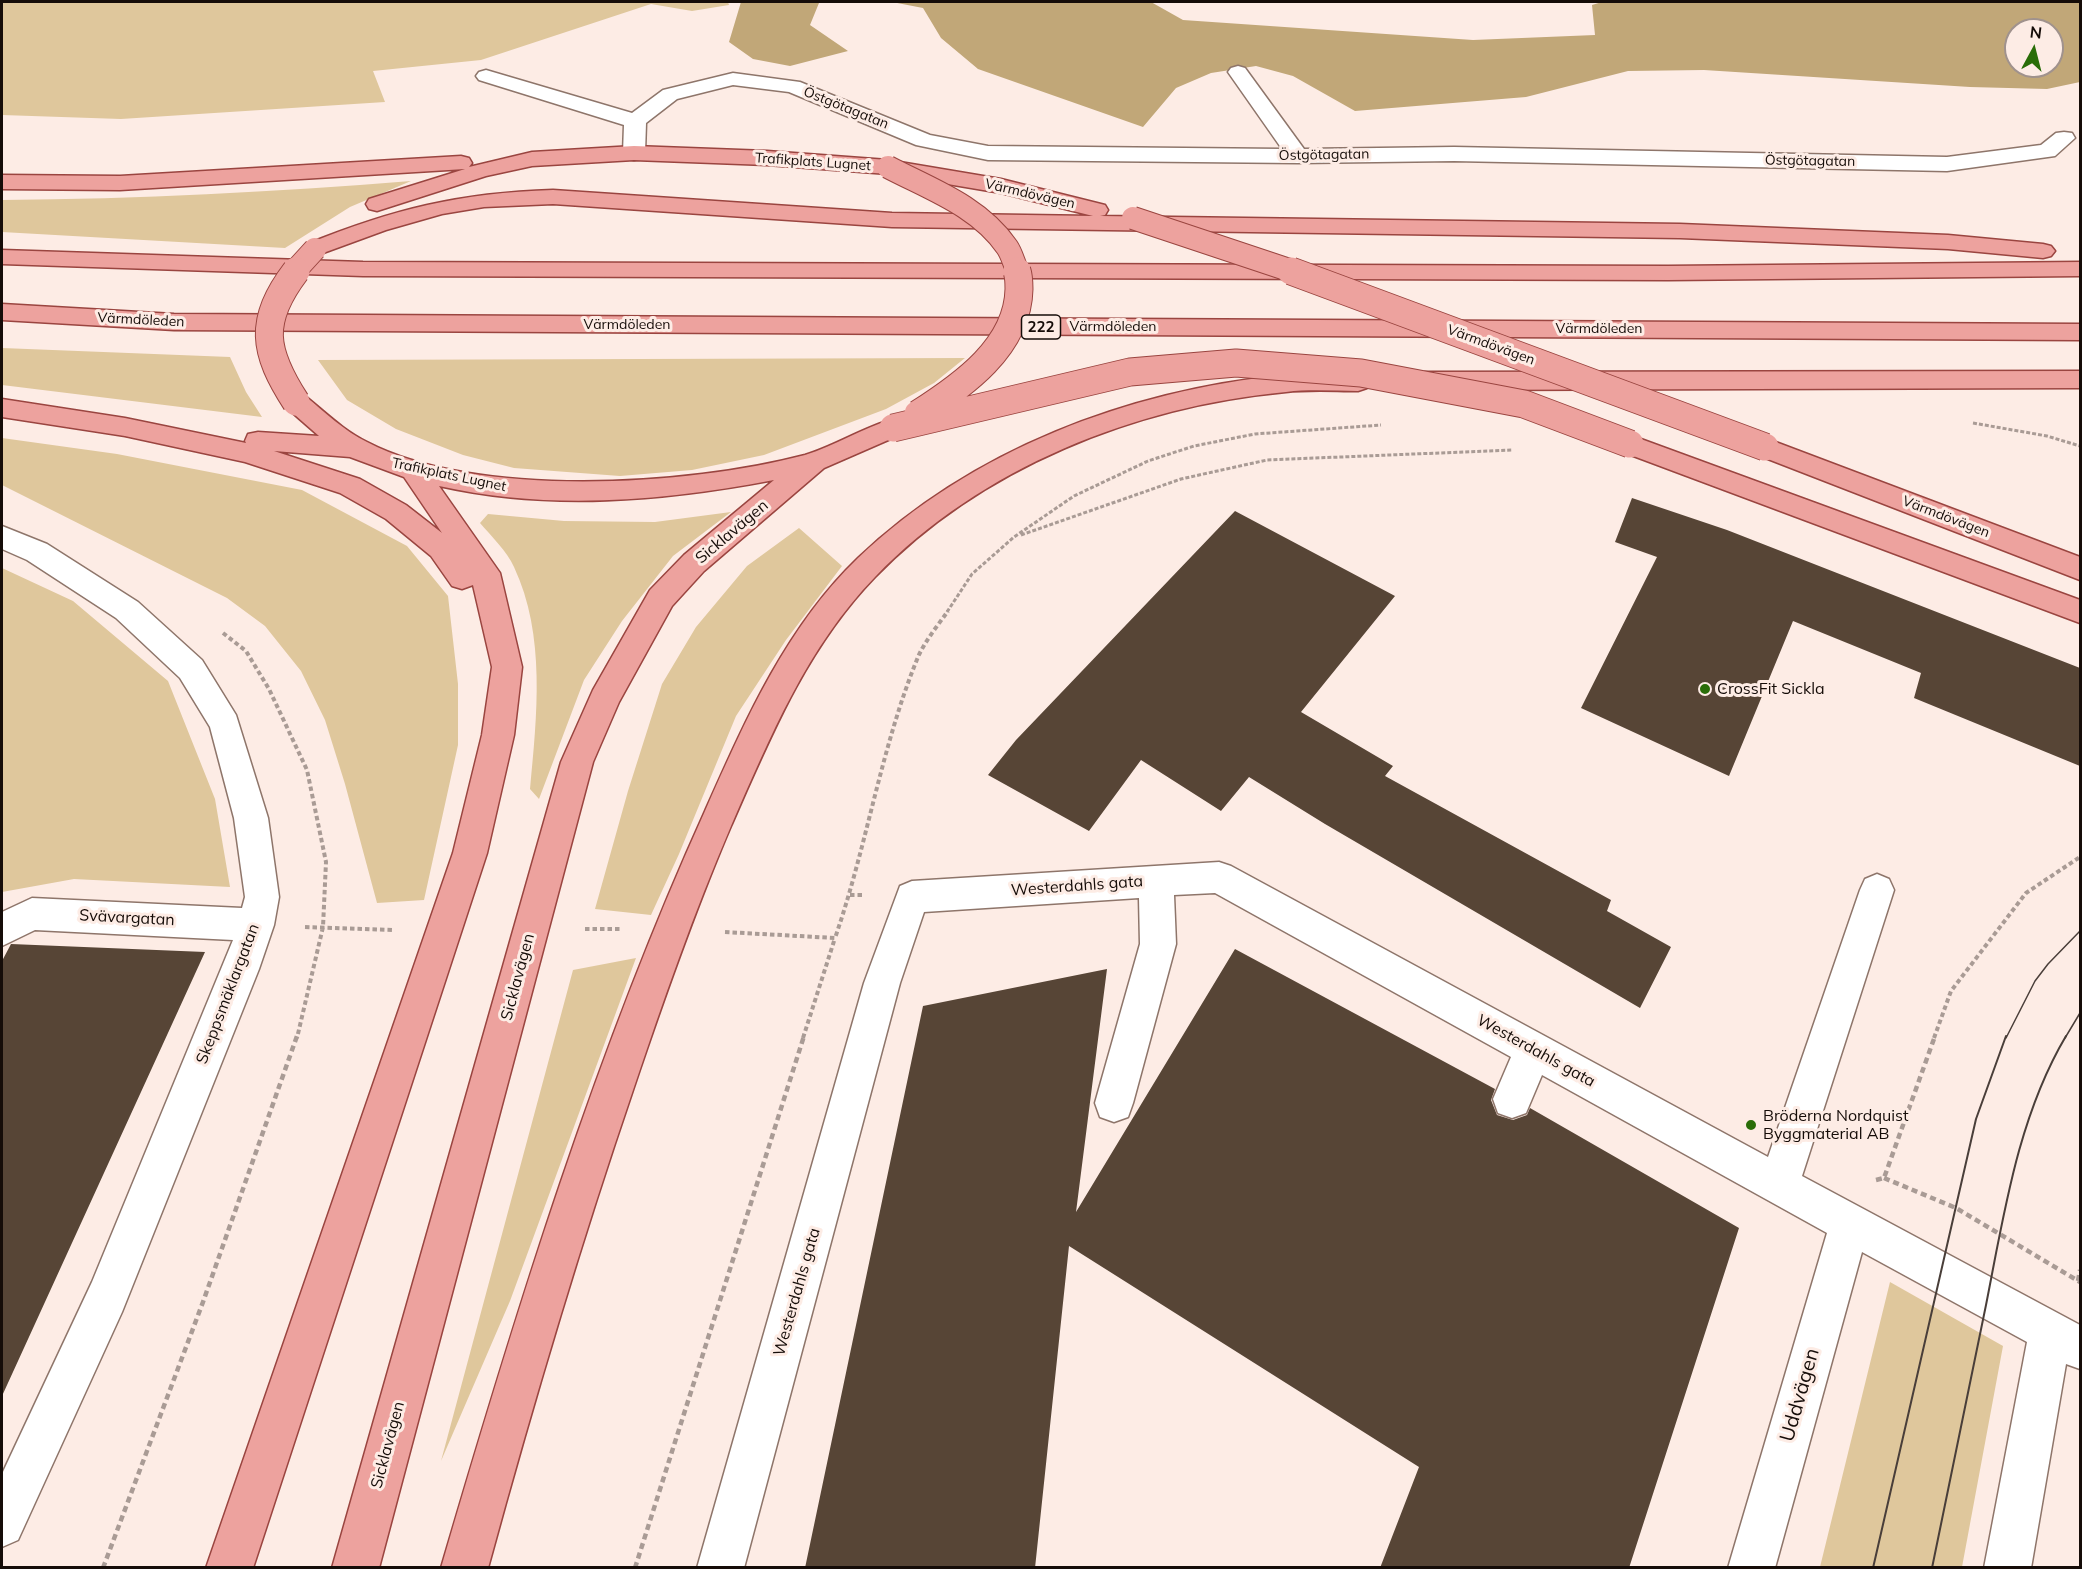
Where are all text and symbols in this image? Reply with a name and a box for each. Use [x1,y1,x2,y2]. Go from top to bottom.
north arrow [2004,18,2064,78]
text: N [2029,21,2043,43]
street label: Östgötagatan [801,83,891,133]
street label: Östgötagatan [1279,146,1369,164]
street label: Trafikplats Lugnet [754,150,872,174]
street label: Östgötagatan [1765,152,1855,170]
street label: Värmdövägen [983,175,1077,213]
street label: Värmdöleden [97,309,185,331]
road number: 222 [1022,315,1060,339]
street label: Värmdöleden [583,317,671,333]
street label: Värmdöleden [1069,319,1157,335]
street label: Värmdövägen [1445,321,1537,369]
street label: Värmdöleden [1555,321,1643,337]
street label: Trafikplats Lugnet [390,455,508,495]
street label: Värmdövägen [1900,493,1992,541]
street label: Sicklavägen [692,496,772,568]
place label: CrossFit Sickla [1717,679,1825,699]
marker: CrossFit Sickla [1698,682,1712,696]
street label: Westerdahls gata [1010,872,1144,900]
street label: Svävargatan [79,906,175,930]
street label: Skeppsmäklargatan [192,921,264,1067]
street label: Sicklavägen [497,931,539,1023]
street label: Westerdahls gata [1473,1011,1599,1091]
place label: Bröderna Nordquist Byggmaterial AB [1763,1106,1908,1144]
marker: Bröderna Nordquist Byggmaterial AB [1744,1118,1758,1132]
street label: Westerdahls gata [770,1226,824,1358]
street label: Uddvägen [1775,1346,1825,1444]
street label: Sicklavägen [367,1399,409,1491]

